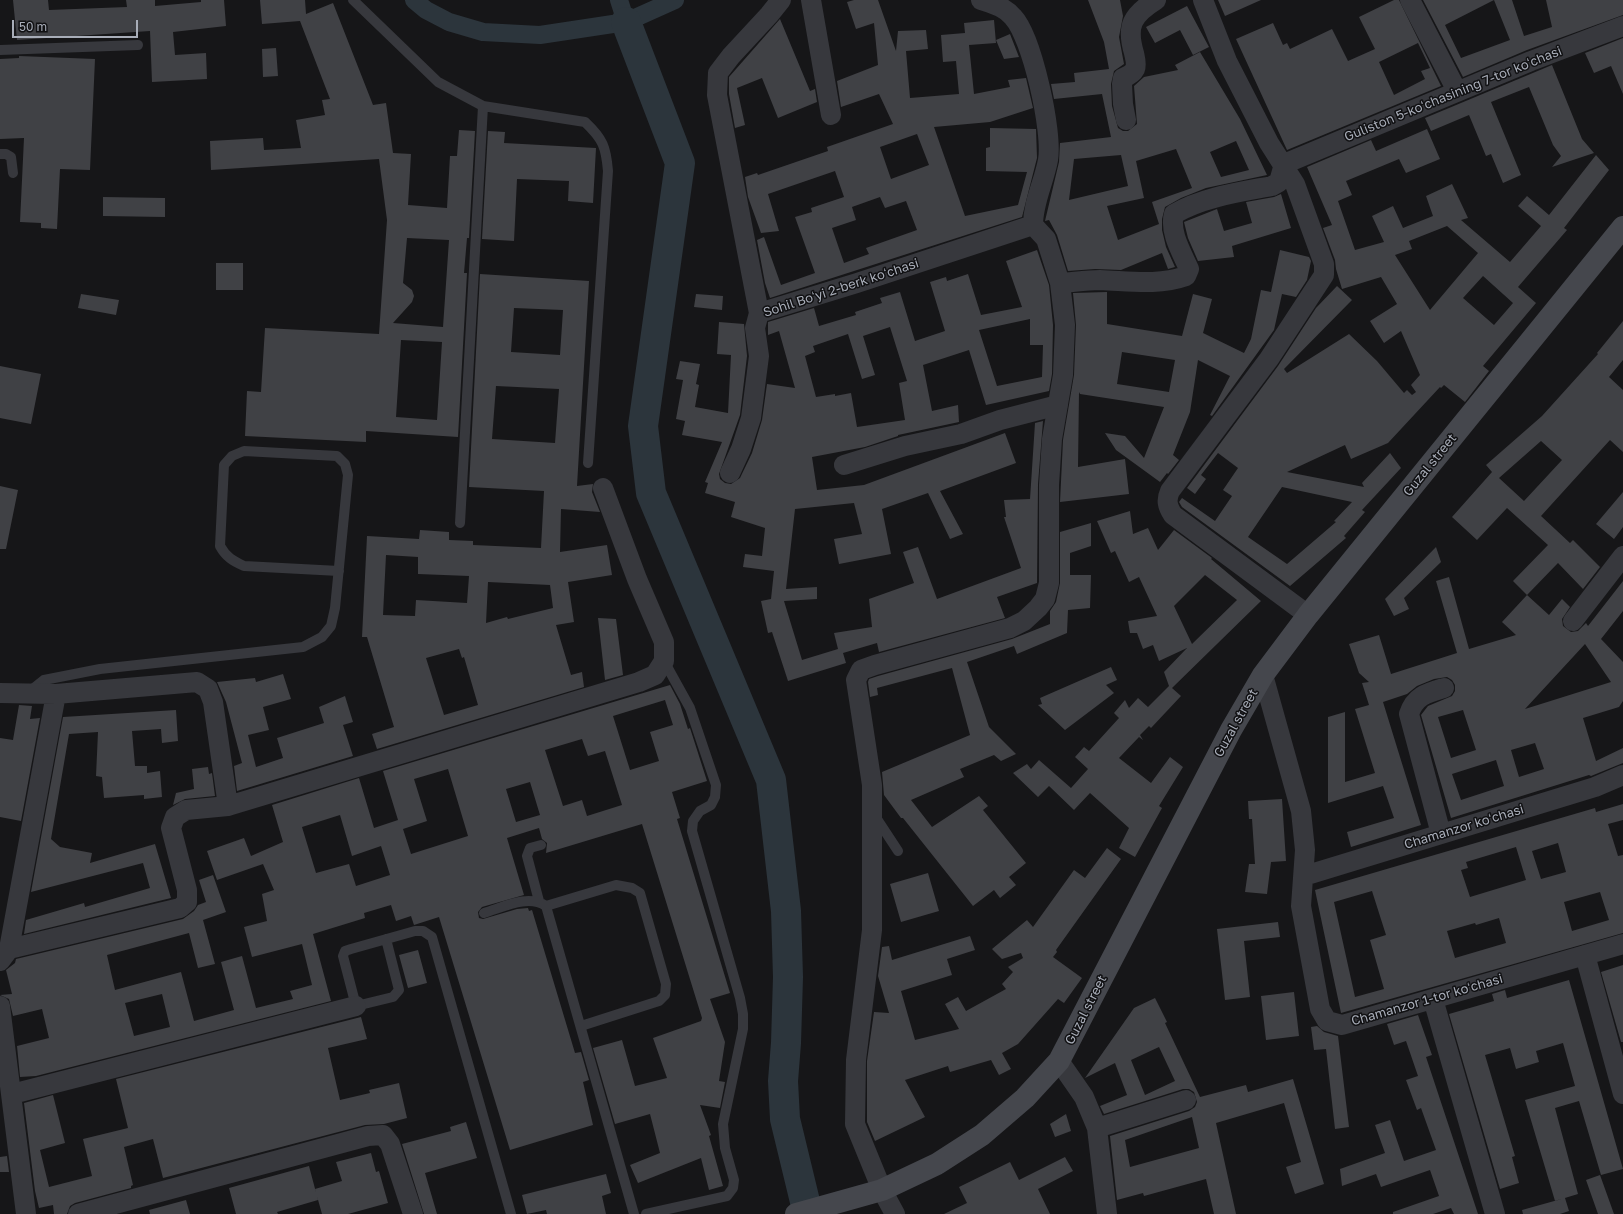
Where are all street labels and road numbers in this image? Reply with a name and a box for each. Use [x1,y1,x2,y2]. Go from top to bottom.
street label: Guliston 5-koʻchasining 7-tor koʻchasi [1342,43,1564,145]
street label: Sohil Boʻyi 2-berk koʻchasi [761,255,921,321]
street label: Guzal street [1400,431,1460,499]
street label: Guzal street [1211,686,1261,760]
street label: Chamanzor koʻchasi [1402,801,1526,853]
street label: Chamanzor 1-tor koʻchasi [1349,971,1505,1029]
street label: Guzal street [1062,973,1110,1047]

